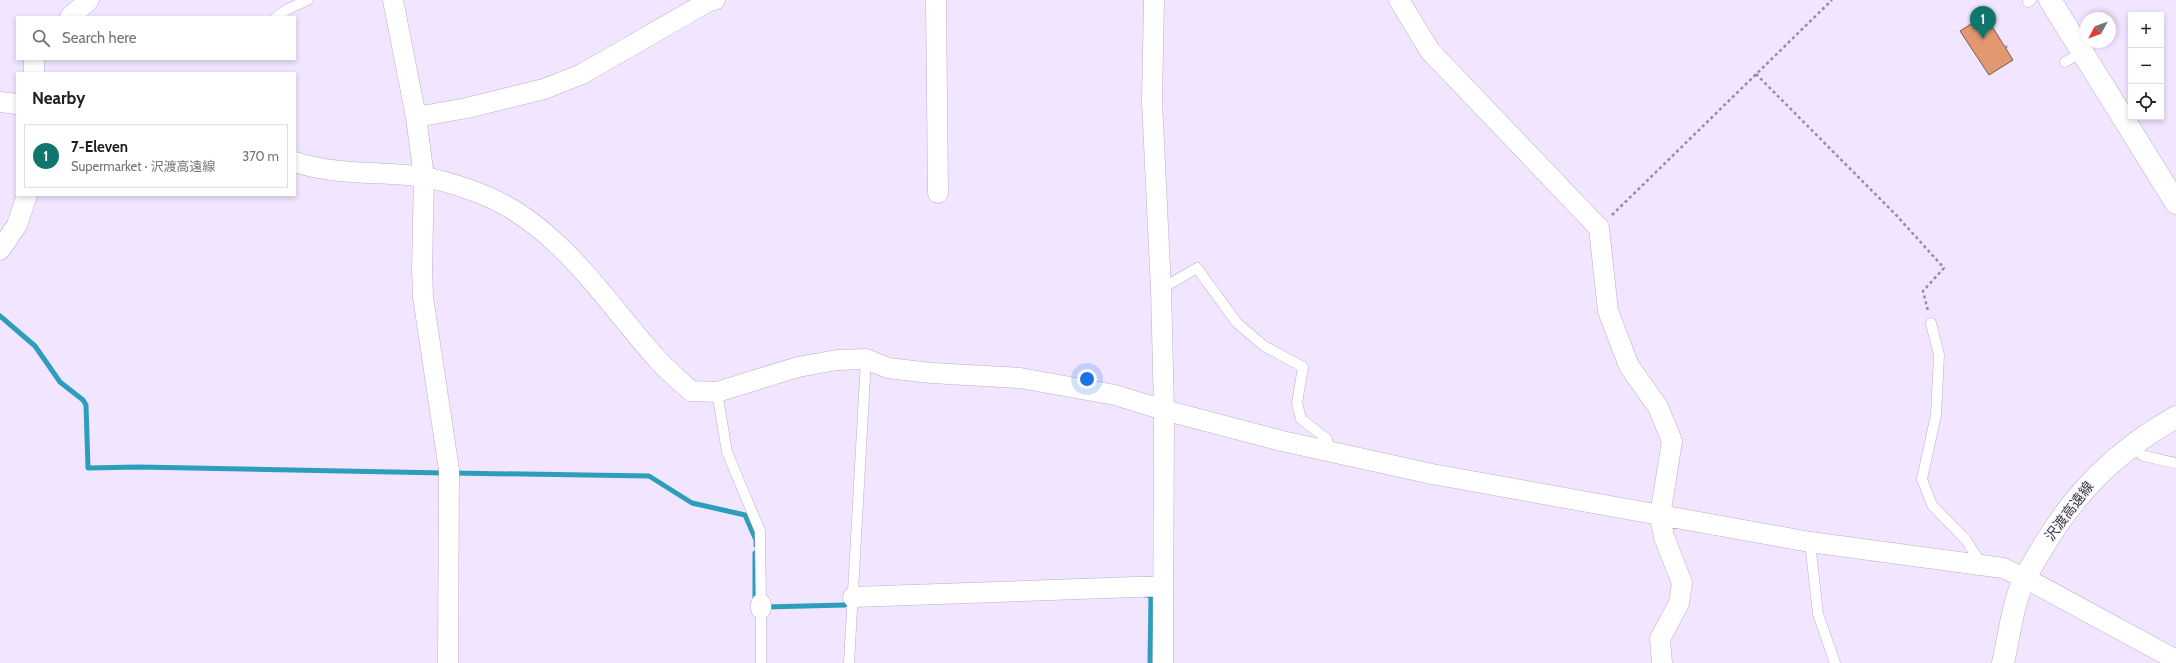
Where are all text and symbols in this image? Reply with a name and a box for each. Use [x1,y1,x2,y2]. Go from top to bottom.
pin: 1 [1970,6,1996,39]
north arrow [2080,12,2116,48]
map controls [2128,12,2164,120]
button: + [2128,12,2164,48]
search box [16,16,296,60]
icon: search [30,27,52,49]
text: Search here [62,29,137,47]
button: − [2128,48,2164,84]
button: locate [2128,84,2164,120]
text: Nearby [32,88,85,108]
text: 7-Eleven [71,138,128,156]
text: 1 [44,148,48,164]
text: 370 m [242,148,279,164]
text: Supermarket · 沢渡高遠線 [71,158,216,174]
your location [1077,369,1097,389]
street label: 沢渡高遠線 [2041,478,2097,544]

